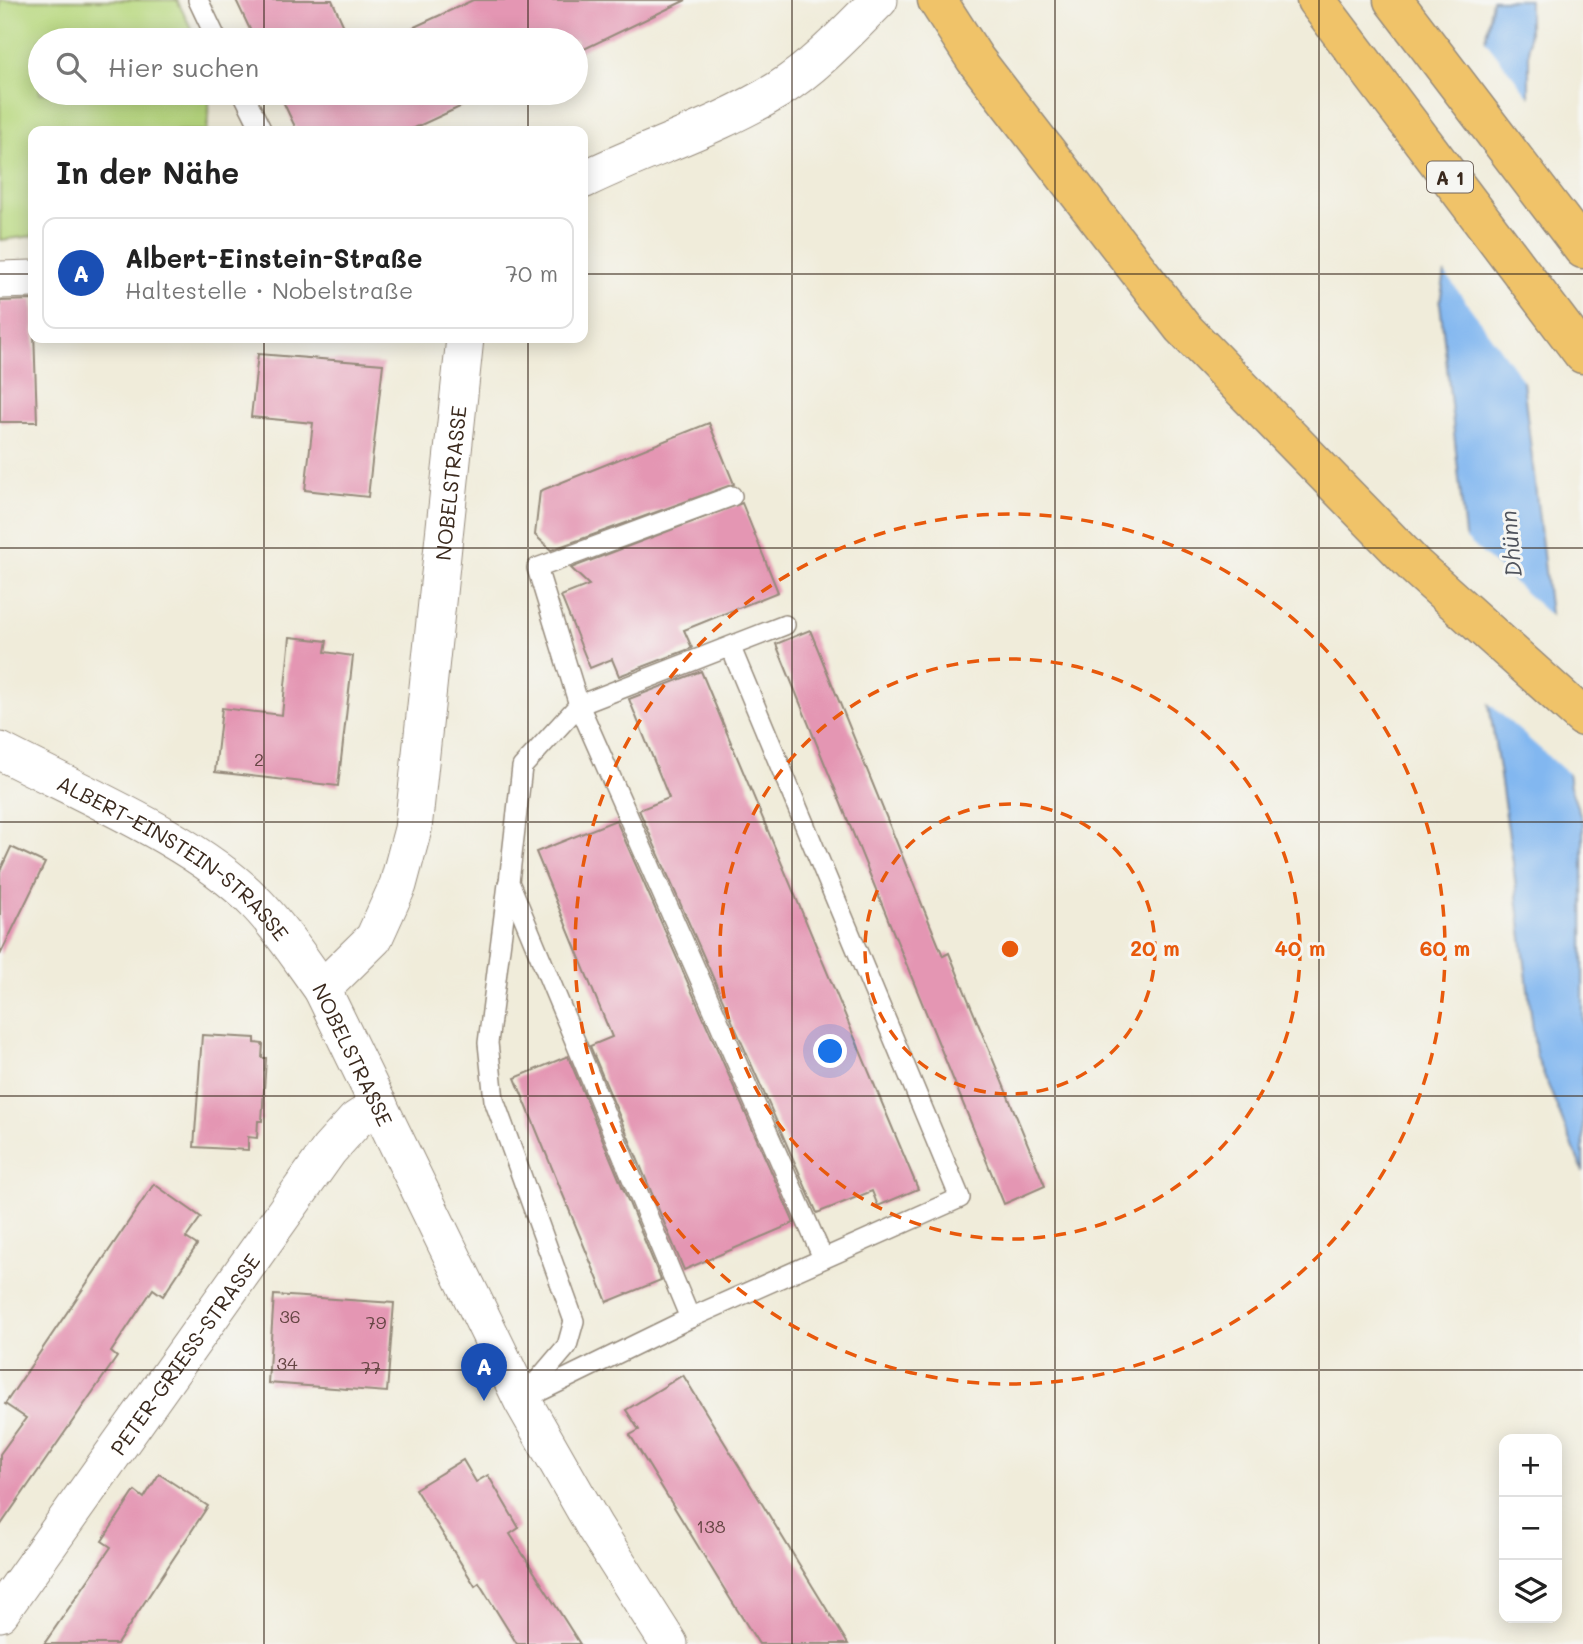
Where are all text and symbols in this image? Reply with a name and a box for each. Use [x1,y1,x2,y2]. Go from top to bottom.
search box [28,28,588,105]
icon: search [52,48,90,86]
text: Hier suchen [108,50,259,84]
text: In der Nähe [56,152,239,192]
road number: A 1 [1427,162,1473,192]
text: Albert-Einstein-Straße [125,241,423,275]
text: A [73,258,89,288]
text: 70 m [505,258,558,288]
text: Haltestelle · Nobelstraße [125,275,413,305]
street label: NOBELSTRASSE [428,404,471,562]
water label: Dhünn [1492,509,1528,579]
house number: 2 [254,747,264,771]
street label: ALBERT-EINSTEIN-STRASSE [53,768,296,945]
text: 20 m [1130,934,1180,961]
text: 40 m [1274,934,1326,961]
text: 60 m [1420,934,1470,961]
centre of rings [998,937,1022,961]
street label: NOBELSTRASSE [308,978,400,1130]
your location [813,1034,847,1068]
street label: PETER-GRIESS-STRASSE [103,1248,265,1460]
house number: 36 [279,1304,301,1328]
house number: 79 [366,1310,387,1334]
pin: A [461,1343,507,1401]
house number: 34 [276,1351,298,1375]
house number: 77 [361,1355,381,1379]
map controls [1499,1434,1562,1623]
button: + [1499,1434,1562,1497]
button: − [1499,1497,1562,1560]
house number: 138 [696,1514,726,1538]
button: layers [1499,1560,1562,1623]

